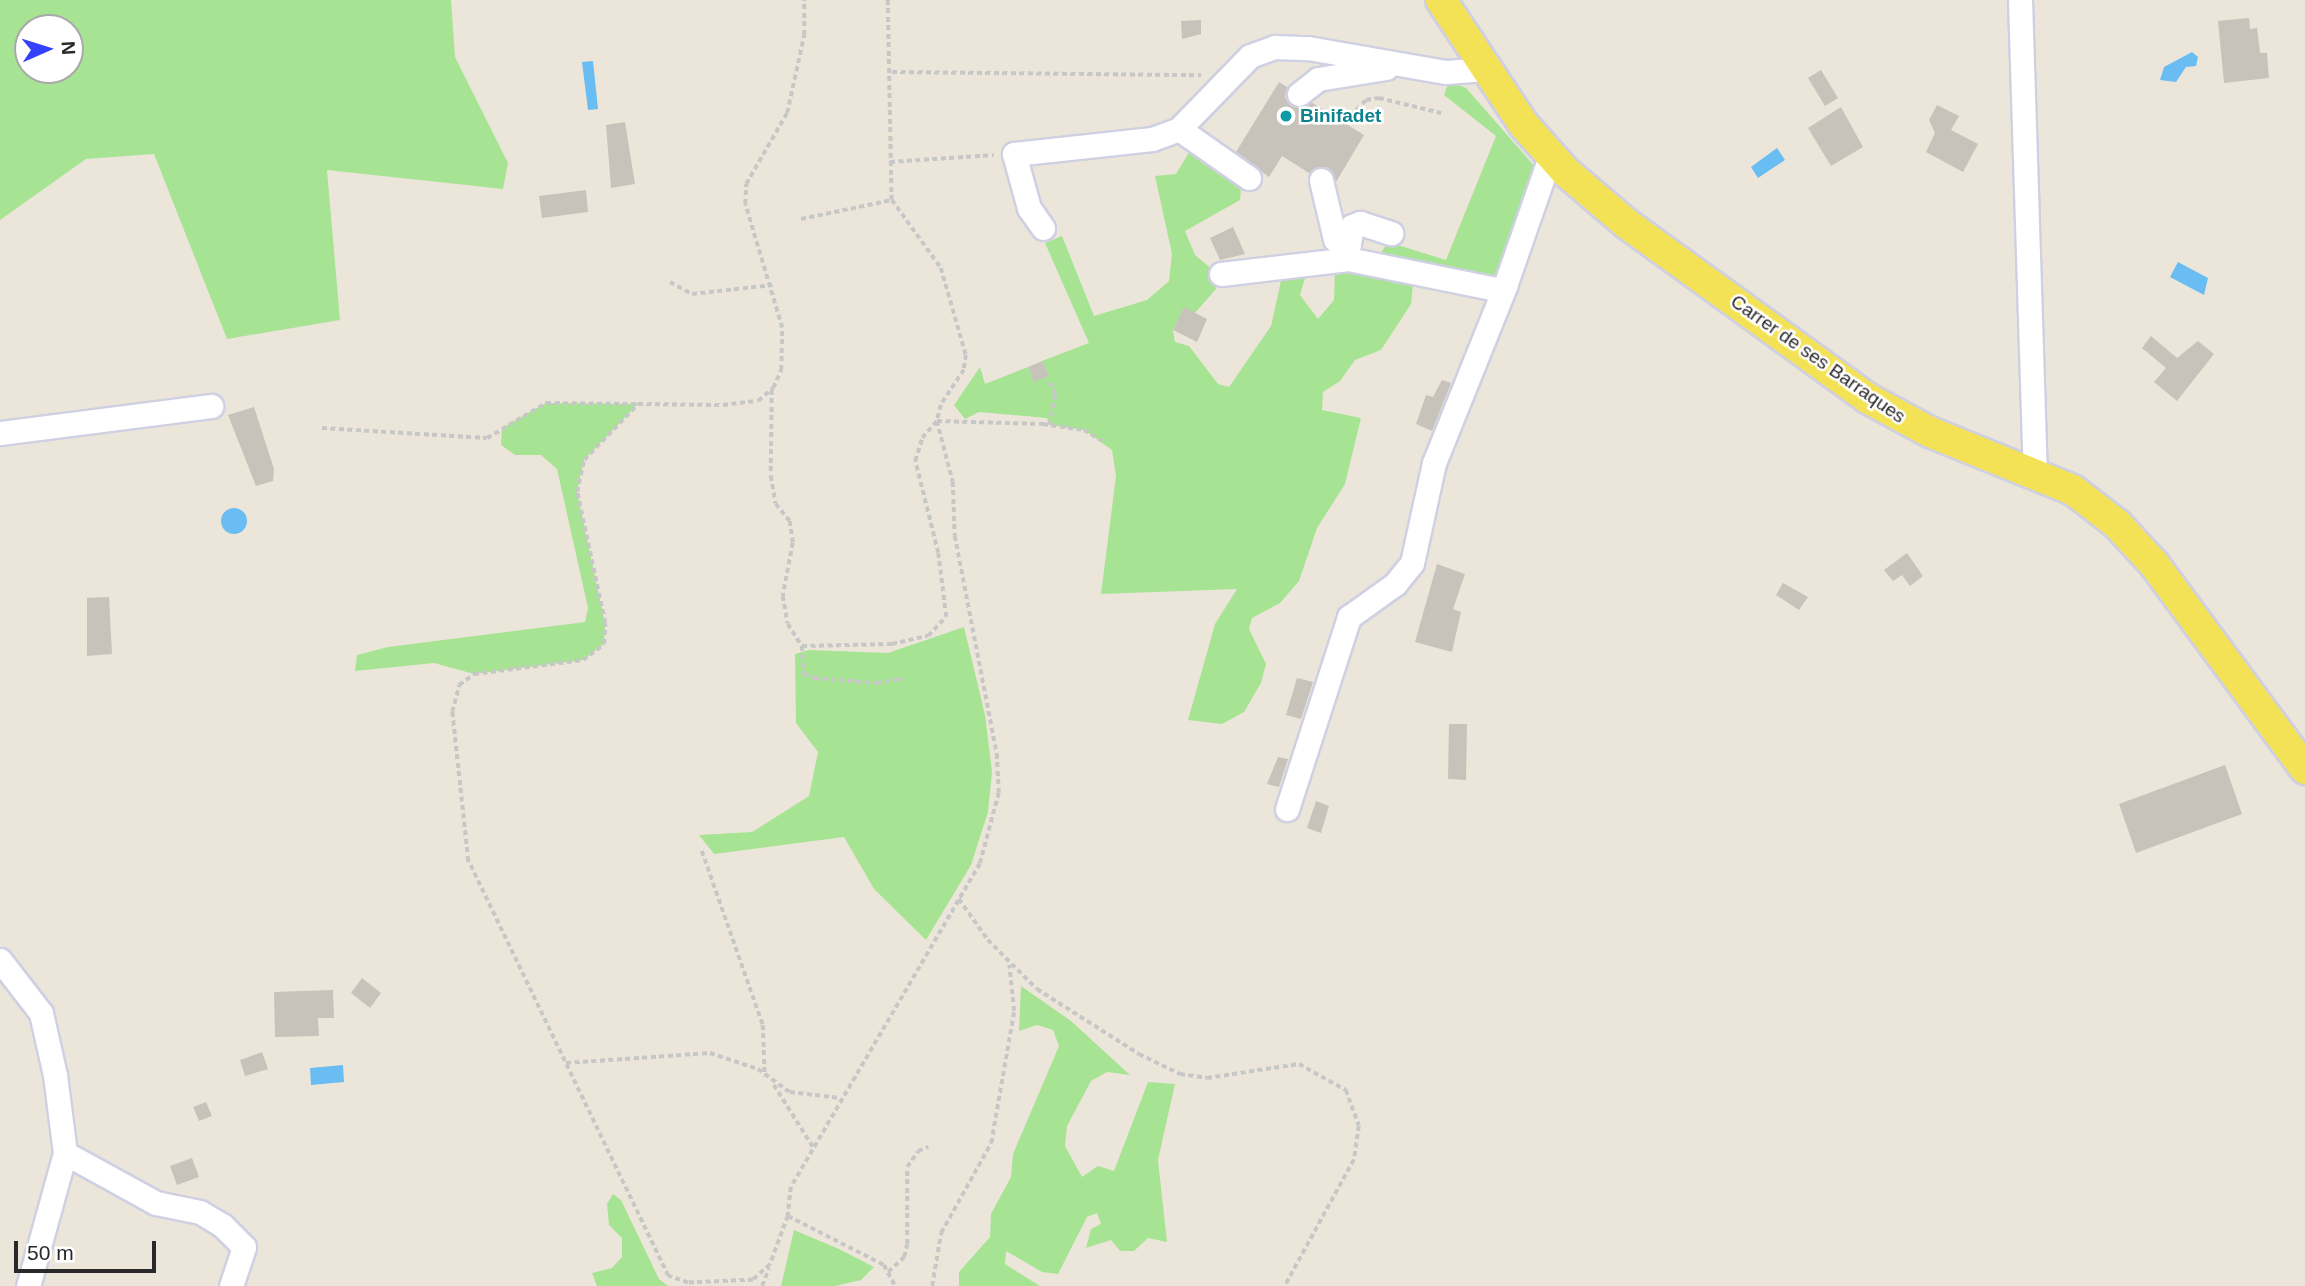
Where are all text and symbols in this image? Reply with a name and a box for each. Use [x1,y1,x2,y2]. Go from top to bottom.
north arrow [14,14,84,84]
text: N [58,41,79,55]
place label: Binifadet [1300,105,1381,127]
marker: Binifadet [1278,108,1294,124]
street label: Carrer de ses Barraques [1726,290,1910,428]
scale bar [18,1226,159,1270]
text: 50 m [27,1241,74,1264]

